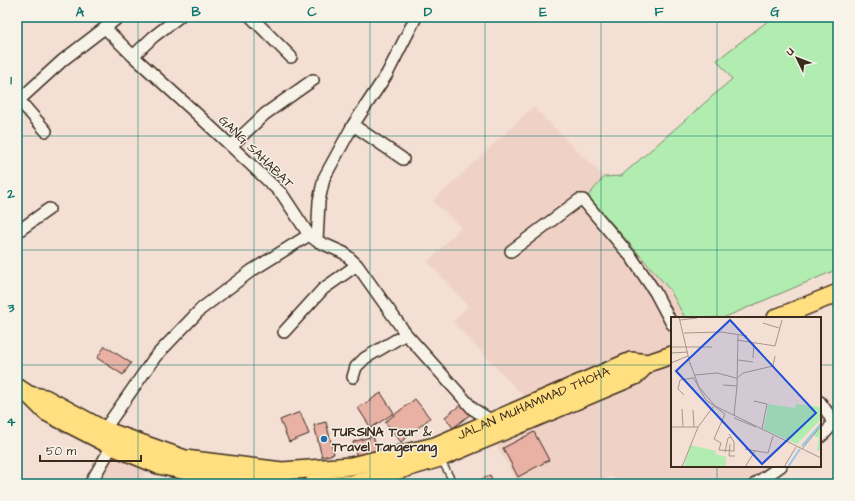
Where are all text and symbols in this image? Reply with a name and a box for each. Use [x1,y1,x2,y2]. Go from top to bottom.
text: A [76,3,85,21]
text: B [191,3,201,21]
text: C [307,3,317,21]
text: D [424,3,433,21]
text: E [539,3,547,21]
text: F [654,3,664,21]
text: G [770,3,780,21]
north arrow [777,38,817,78]
text: U [782,44,798,60]
text: 1 [10,71,12,89]
street label: GANG SAHABAT [214,111,298,193]
text: 2 [6,185,15,203]
text: 3 [7,299,15,317]
inset map [671,317,821,467]
street label: JALAN MUHAMMAD THOHA [454,362,613,444]
text: 4 [7,413,16,431]
place label: TURSINA Tour & Travel Tangerang [331,423,437,458]
marker: TURSINA Tour & Travel Tangerang [319,434,329,444]
scale bar [40,437,141,463]
text: 50 m [46,443,77,460]

